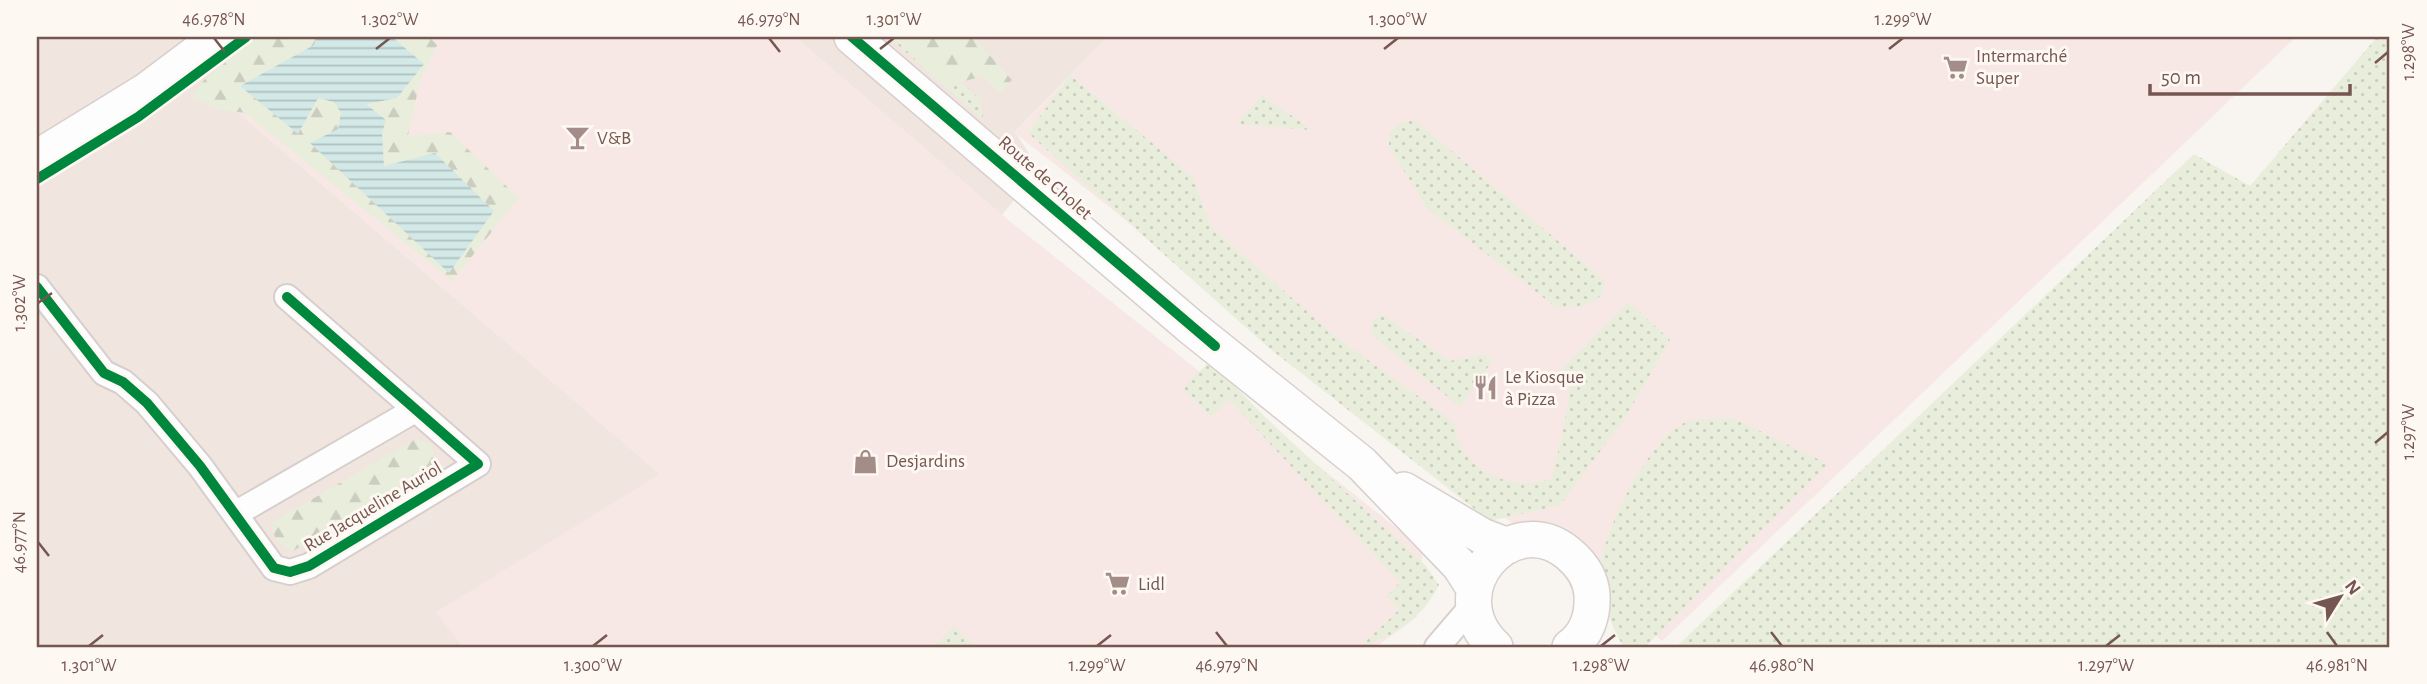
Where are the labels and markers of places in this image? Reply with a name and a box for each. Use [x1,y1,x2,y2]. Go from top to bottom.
place label: Intermarché Super [1976,47,2067,88]
supermarket icon: Intermarché Super [1942,53,1970,81]
bar icon: V&B [563,124,591,152]
place label: V&B [597,129,631,148]
place label: Le Kiosque à Pizza [1505,368,1584,409]
restaurant icon: Le Kiosque à Pizza [1471,374,1499,402]
shop icon: Desjardins [852,447,880,475]
place label: Desjardins [886,452,965,471]
supermarket icon: Lidl [1104,570,1132,598]
place label: Lidl [1138,575,1165,594]

